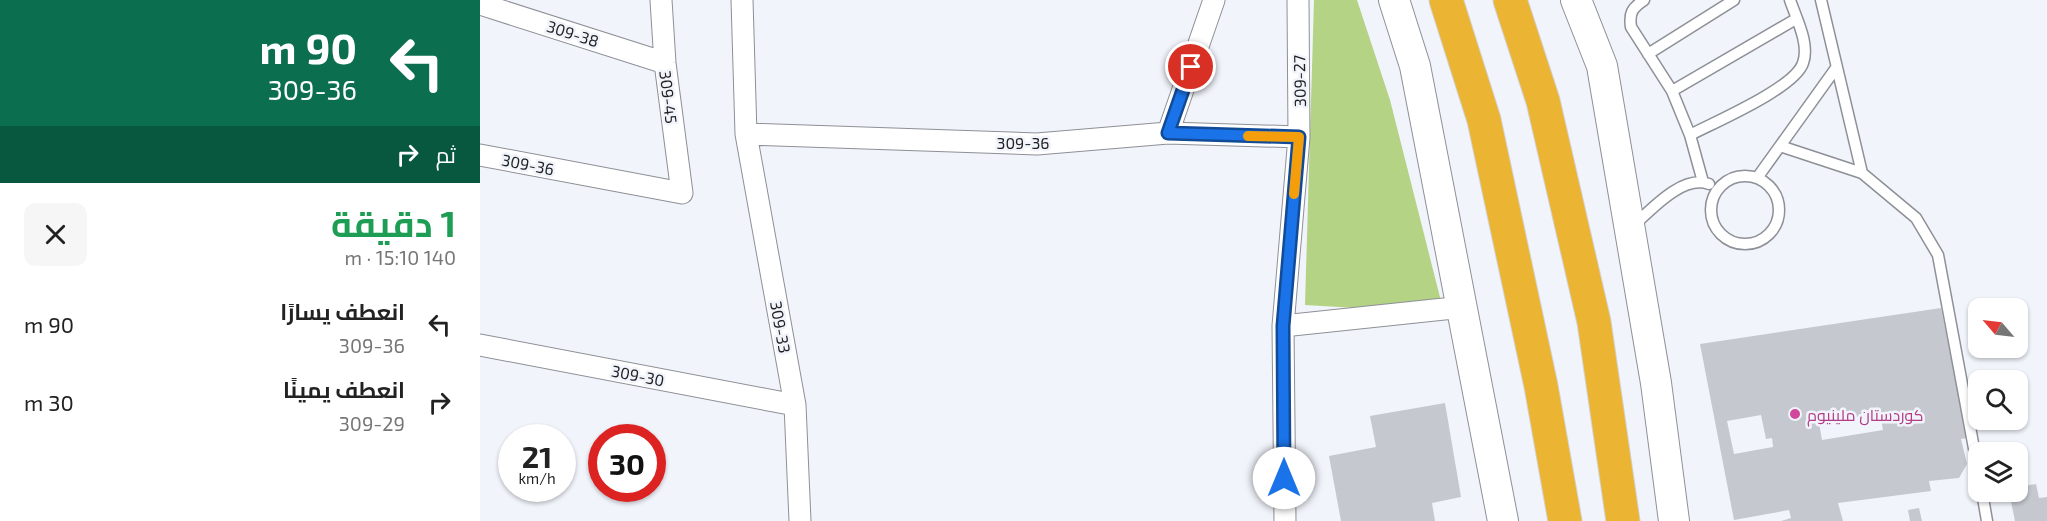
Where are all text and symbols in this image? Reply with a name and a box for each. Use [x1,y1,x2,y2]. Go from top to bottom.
street label: 309-38 [545,16,601,50]
text: 90 m [260,22,357,72]
icon: left [378,24,456,102]
pin [1165,41,1216,92]
icon: arrive [1174,50,1207,83]
street label: 309-27 [1289,55,1309,107]
street label: 309-45 [656,69,682,125]
text: 309-36 [268,73,357,105]
street label: 309-36 [997,133,1049,152]
icon: right [391,138,424,171]
text: ثم [436,141,456,167]
street label: 309-36 [500,150,556,178]
text: 1 دقيقة [331,201,456,244]
button: close [24,203,87,266]
text: 140 m · 15:10 [345,245,456,269]
text: انعطف يسارًا [280,298,405,324]
north arrow [1968,298,2028,358]
map controls [1968,298,2028,502]
street label: 309-33 [767,299,795,355]
icon: left [423,308,456,341]
text: 90 m [24,311,74,337]
text: 309-36 [339,333,405,357]
street label: 309-30 [610,361,666,389]
button: search [1968,370,2028,430]
text: انعطف يمينًا [283,376,405,402]
icon: right [423,386,456,419]
text: 30 m [24,389,74,415]
place label: کوردستان ملینیوم [1807,405,1924,427]
marker: کوردستان ملینیوم [1788,407,1802,421]
text: 309-29 [339,411,405,435]
speed limit sign: 30 [588,424,666,502]
text: 21 [522,438,552,474]
button: layers [1968,442,2028,502]
position arrow [1252,446,1316,510]
text: km/h [518,469,556,487]

